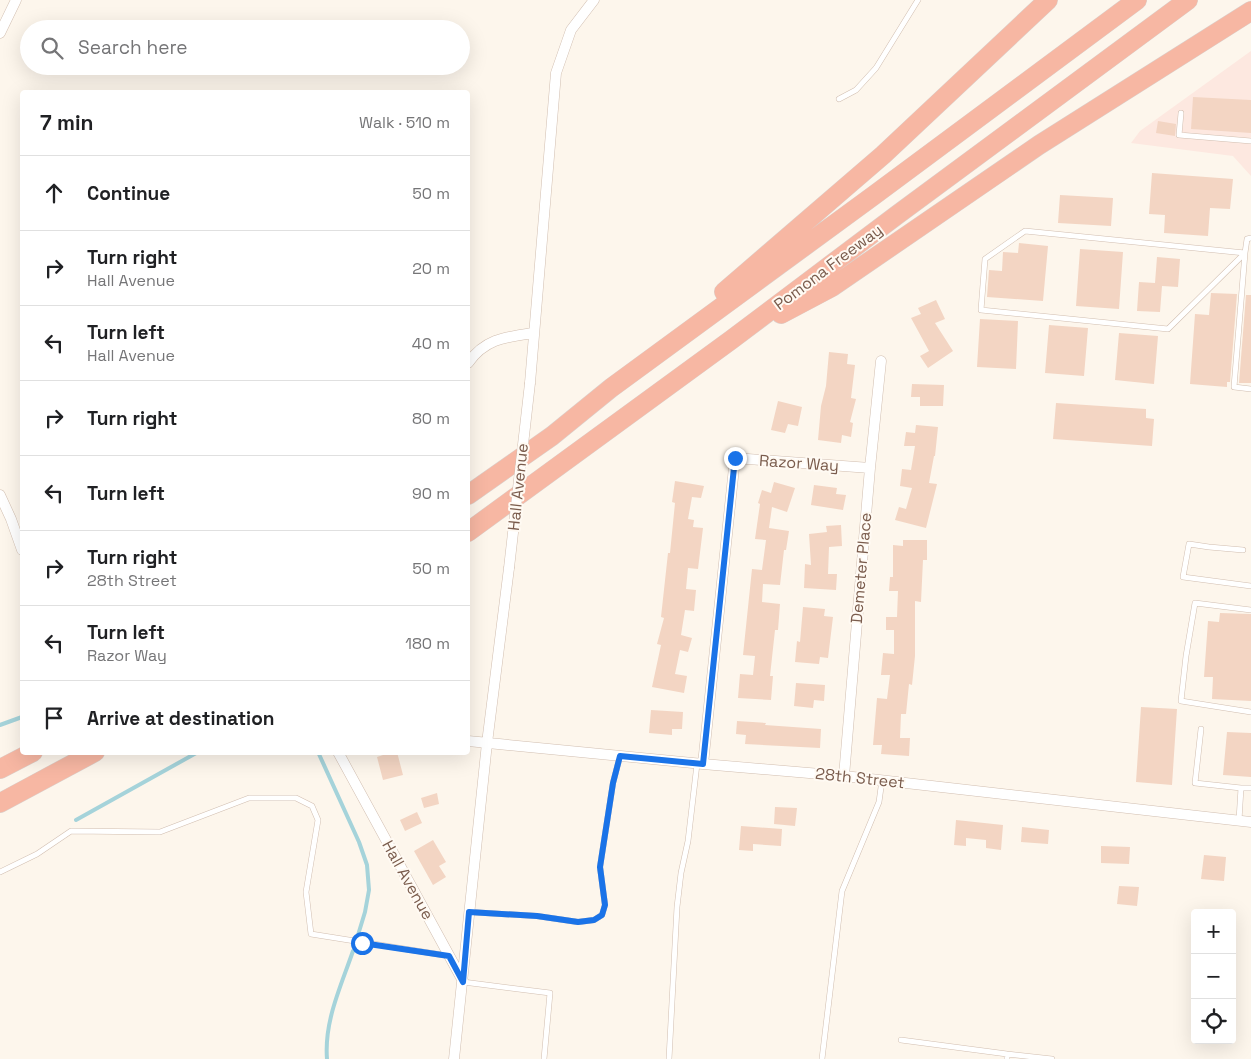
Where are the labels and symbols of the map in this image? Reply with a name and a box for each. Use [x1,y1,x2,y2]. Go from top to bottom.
street label: Pomona Freeway [770,219,886,315]
street label: Hall Avenue [503,442,533,532]
route end [724,447,747,470]
street label: Razor Way [758,450,840,476]
street label: Demeter Place [846,512,876,624]
street label: 28th Street [814,763,906,793]
street label: Hall Avenue [377,836,439,924]
route start [351,932,374,955]

